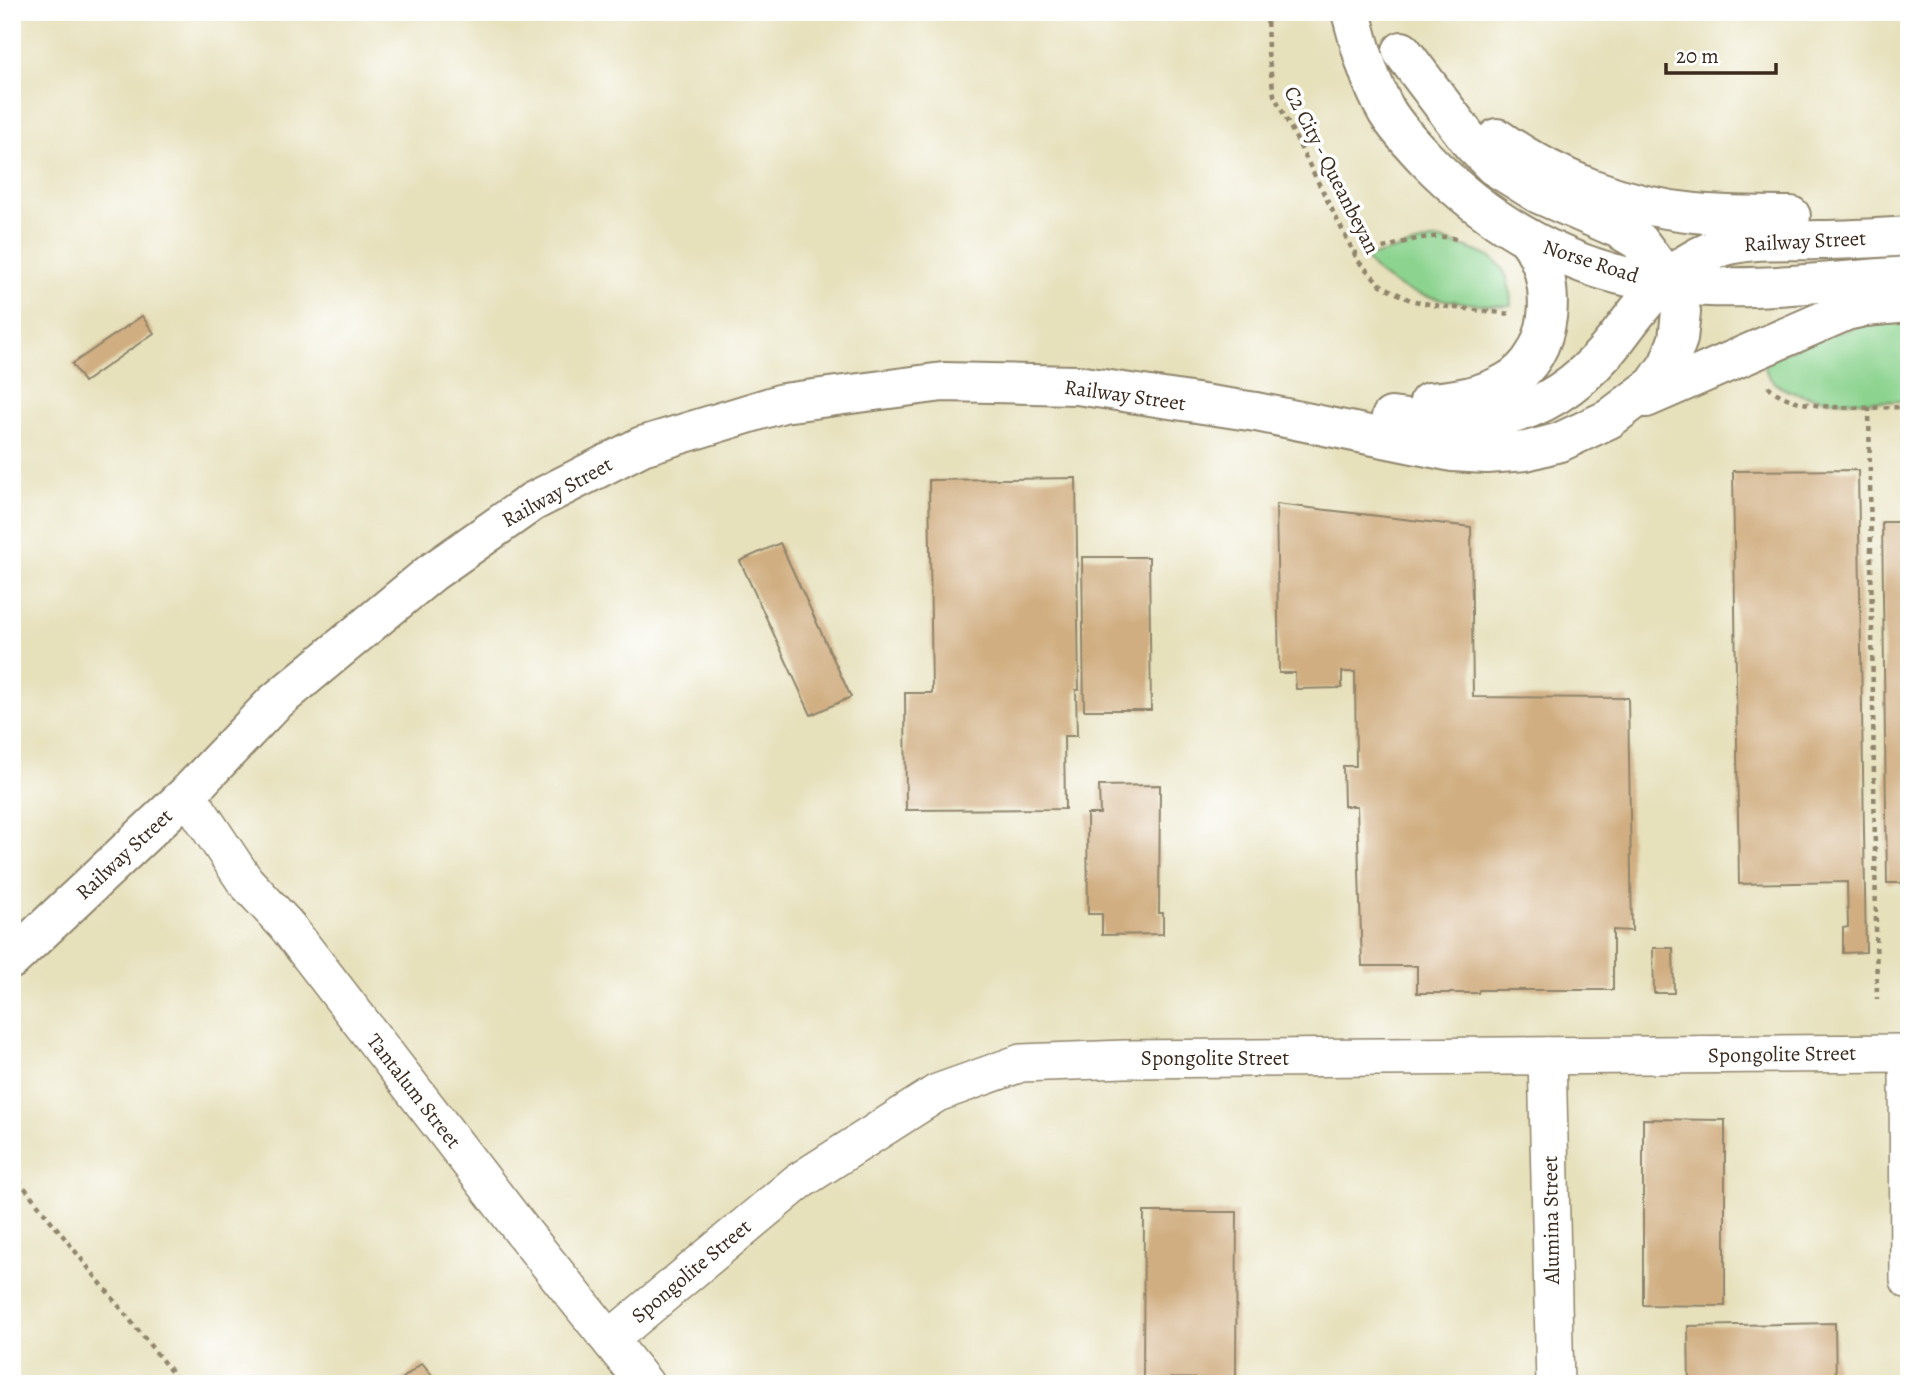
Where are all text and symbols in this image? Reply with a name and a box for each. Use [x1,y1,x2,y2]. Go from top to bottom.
scale bar [1666,32,1776,76]
text: 20 m [1676,42,1719,70]
street label: C2 City - Queanbeyan [1278,81,1386,259]
street label: Railway Street [1743,224,1867,258]
street label: Norse Road [1540,232,1643,290]
street label: Railway Street [1063,373,1188,417]
street label: Railway Street [497,450,617,534]
street label: Railway Street [70,802,178,906]
street label: Tantalum Street [360,1028,468,1154]
street label: Spongolite Street [1708,1039,1856,1069]
street label: Spongolite Street [1141,1044,1289,1072]
street label: Alumina Street [1536,1155,1566,1286]
street label: Spongolite Street [625,1213,757,1329]

